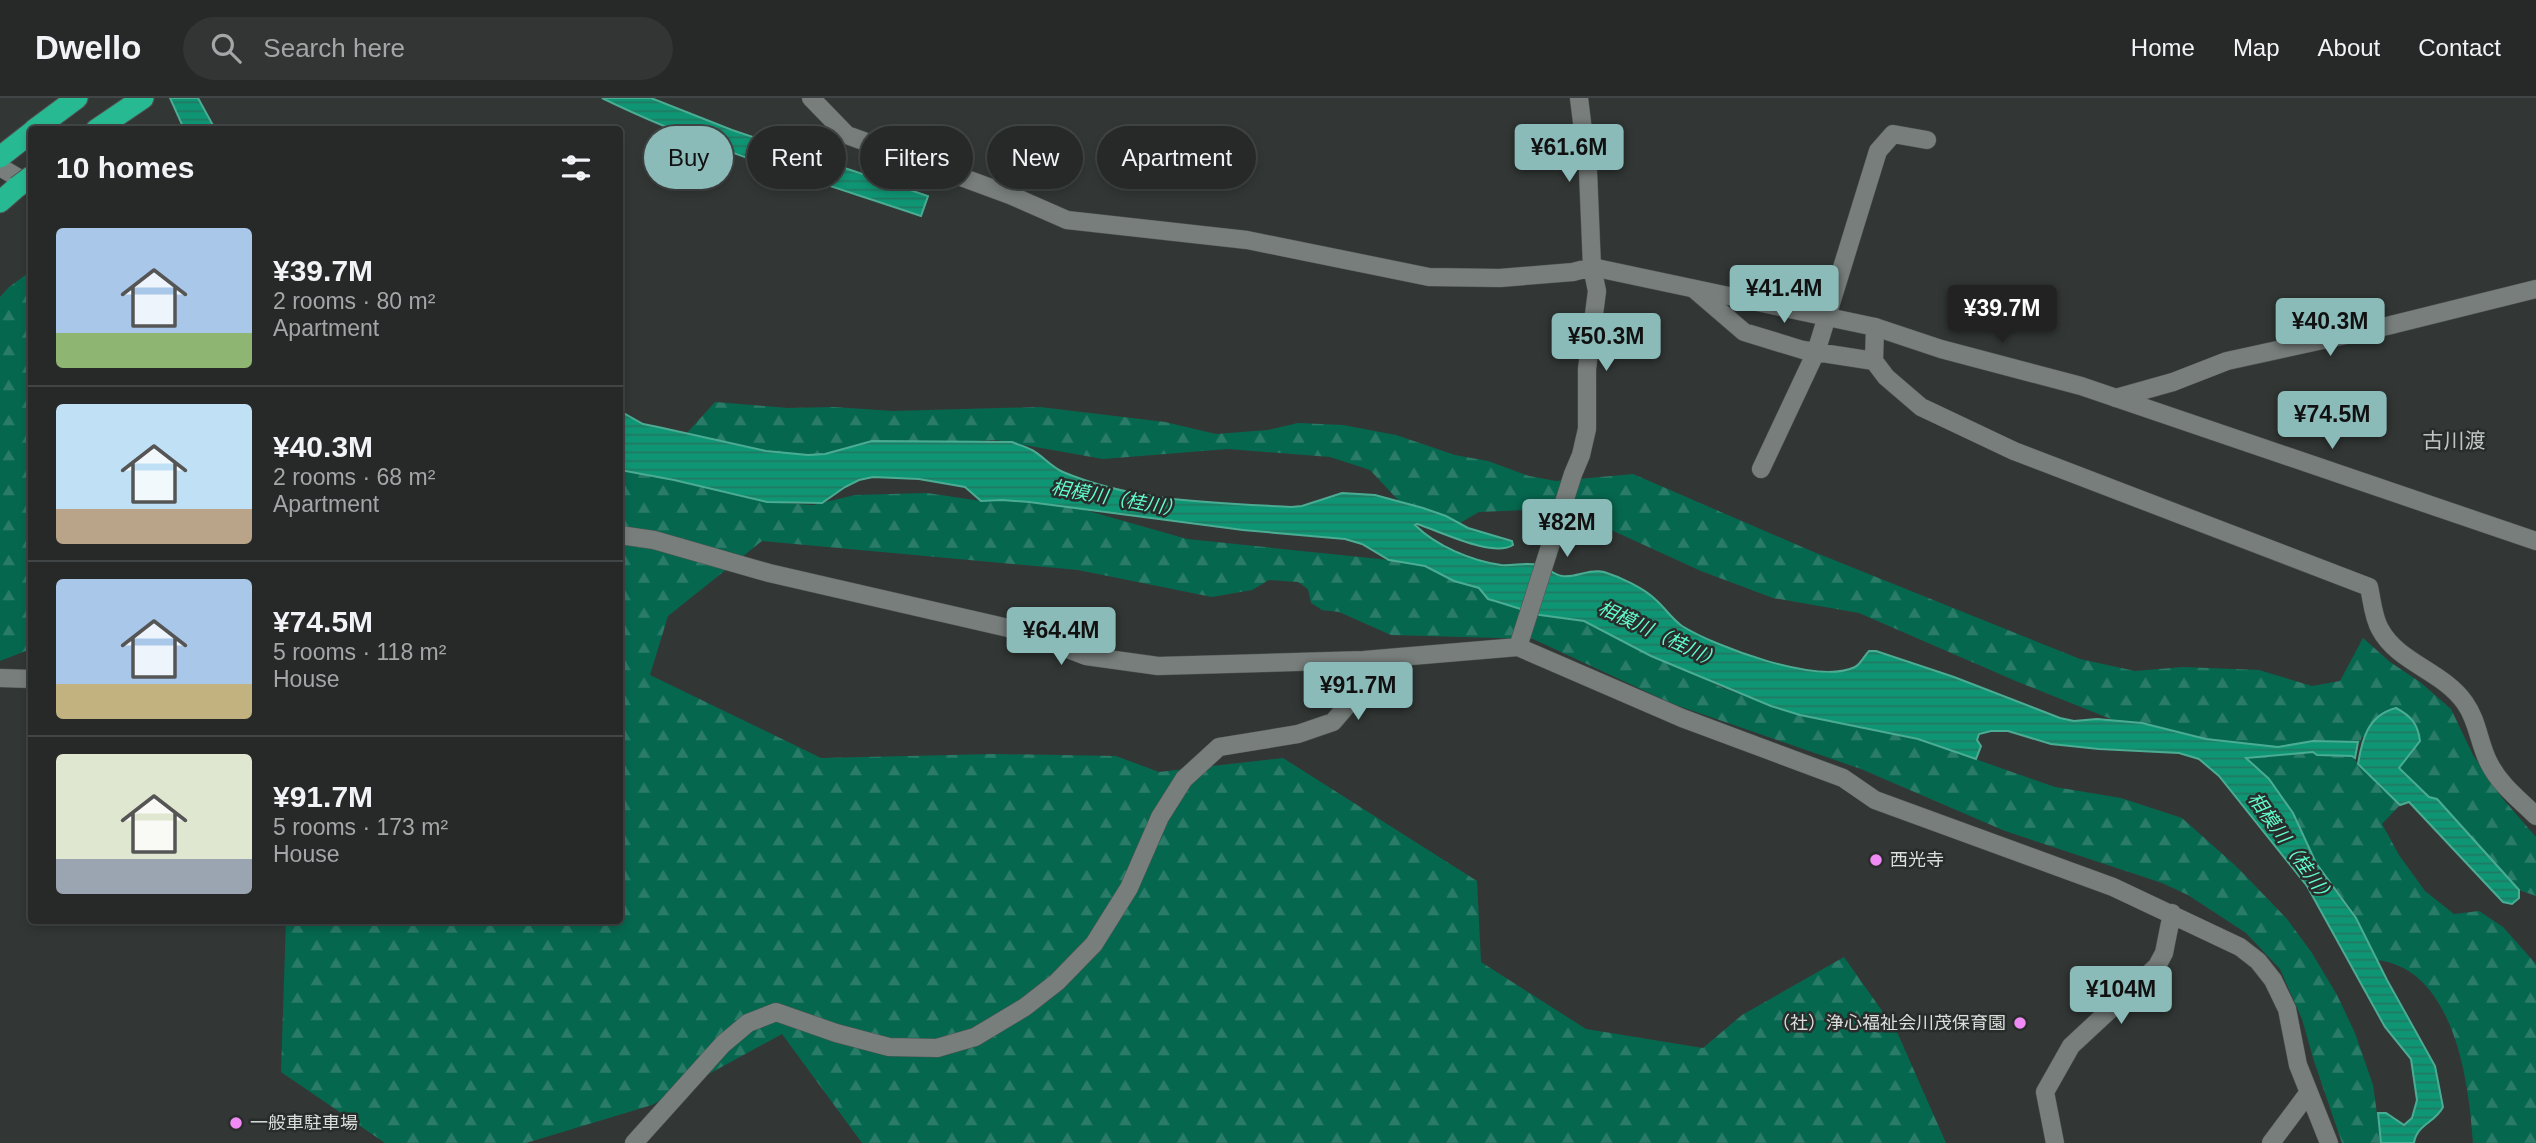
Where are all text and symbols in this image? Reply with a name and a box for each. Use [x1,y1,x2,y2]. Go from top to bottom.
search box [183,17,673,80]
text: Dwello [35,29,141,66]
icon: search [207,29,245,67]
text: Search here [263,33,405,63]
text: Home [2131,34,2195,61]
text: Map [2233,34,2280,61]
text: About [2318,34,2380,61]
text: Contact [2418,34,2501,61]
pin: ¥61.6M [1512,125,1626,184]
chip: Buy [644,126,733,189]
chip: Rent [747,126,846,189]
chip: Filters [860,126,973,189]
chip: New [987,126,1083,189]
chip: Apartment [1097,126,1256,189]
text: ¥61.6M [1531,134,1607,160]
icon: filters [557,149,595,187]
text: 10 homes [56,151,194,184]
text: ¥39.7M [273,254,373,287]
icon: home [112,256,196,340]
pin: ¥41.4M [1727,266,1841,325]
text: ¥41.4M [1746,275,1822,301]
pin: ¥39.7M [1945,286,2059,345]
text: 2 rooms · 80 m² [273,288,435,314]
text: ¥39.7M [1964,295,2040,321]
pin: ¥40.3M [2273,299,2387,358]
text: ¥40.3M [2292,308,2368,334]
pin: ¥50.3M [1549,314,1663,373]
text: Apartment [273,315,379,341]
text: ¥50.3M [1568,323,1644,349]
pin: ¥74.5M [2275,392,2389,451]
text: ¥74.5M [2294,401,2370,427]
district label: 古川渡 [2423,429,2486,452]
text: ¥40.3M [273,430,373,463]
icon: home [112,432,196,516]
text: 2 rooms · 68 m² [273,464,435,490]
water label: 相模川（桂川） [1050,477,1184,520]
text: Apartment [273,491,379,517]
pin: ¥82M [1526,500,1608,559]
text: ¥82M [1538,509,1596,535]
water label: 相模川（桂川） [1595,597,1725,672]
text: ¥74.5M [273,605,373,638]
icon: home [112,607,196,691]
pin: ¥64.4M [1004,608,1118,667]
text: ¥64.4M [1023,617,1099,643]
text: 5 rooms · 118 m² [273,639,446,665]
pin: ¥91.7M [1301,662,1415,722]
text: House [273,666,339,692]
text: ¥91.7M [1320,672,1396,698]
text: ¥91.7M [273,780,373,813]
icon: home [112,782,196,866]
water label: 相模川（桂川） [2244,788,2339,908]
text: 5 rooms · 173 m² [273,814,448,840]
text: House [273,841,339,867]
place label: 西光寺 [1890,850,1944,870]
marker: 西光寺 [1868,852,1884,868]
pin: ¥104M [2072,967,2170,1026]
text: ¥104M [2086,976,2156,1002]
place label: （社）浄心福祉会川茂保育園 [1772,1013,2006,1033]
marker: （社）浄心福祉会川茂保育園 [2012,1015,2028,1031]
place label: 一般車駐車場 [250,1113,358,1133]
marker: 一般車駐車場 [228,1115,244,1131]

